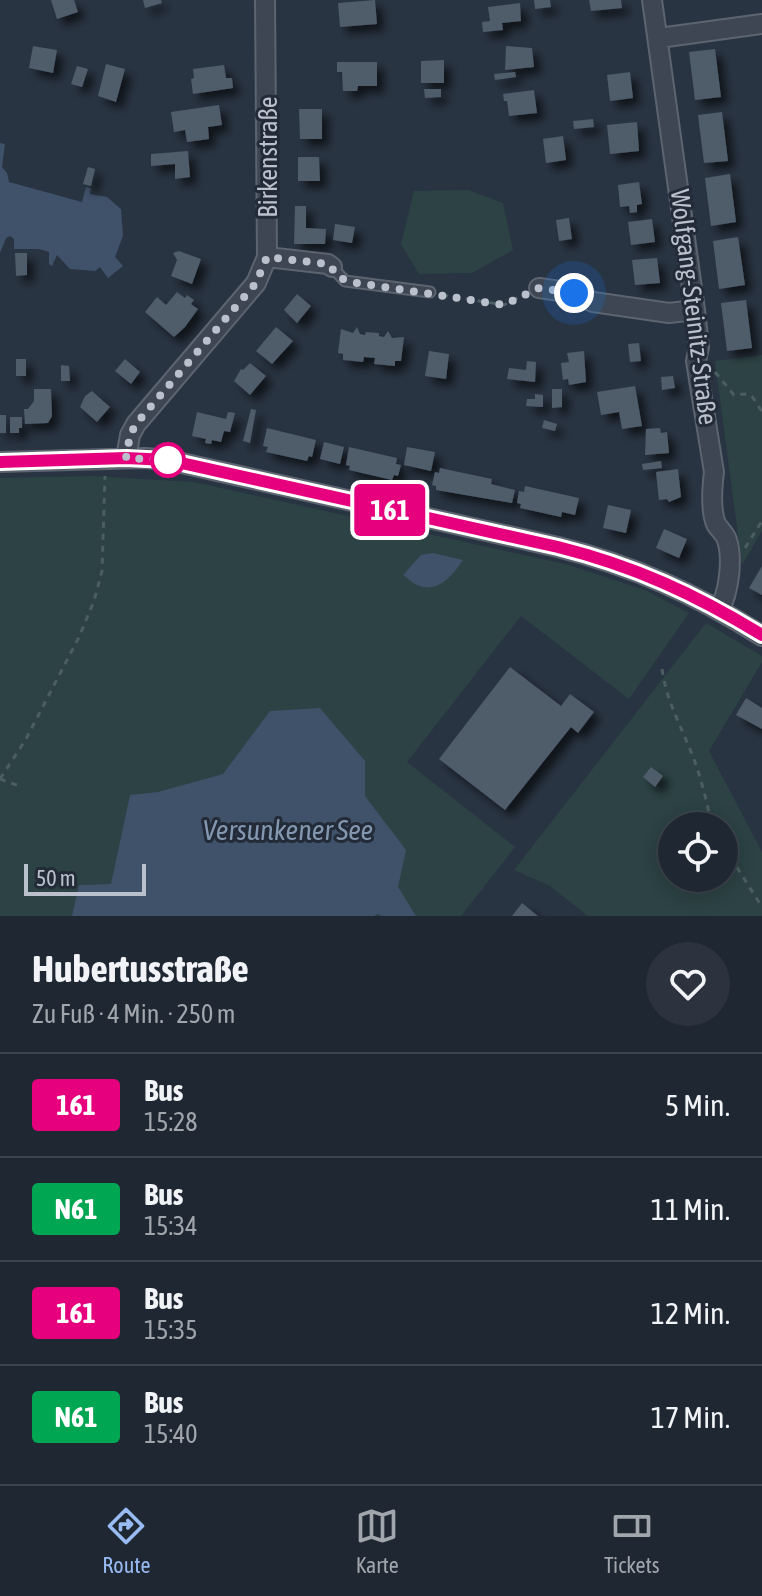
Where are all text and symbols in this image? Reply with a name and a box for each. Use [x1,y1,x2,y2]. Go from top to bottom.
street label: Birkenstraße [253,96,283,218]
street label: Wolfgang-Steinitz-Straße [665,188,723,426]
your location [554,273,594,313]
unlabelled marker [151,443,185,477]
line badge: 161 [344,484,436,536]
text: 161 [370,494,410,526]
map controls [658,812,738,892]
button: locate [658,812,738,892]
water label: Versunkener See [203,814,373,846]
scale bar [24,860,146,896]
text: 50 m [36,865,76,891]
button: heart [646,942,730,1026]
text: Hubertusstraße [32,947,249,990]
text: Zu Fuß · 4 Min. · 250 m [32,999,236,1029]
text: Bus [144,1073,183,1107]
text: 5 Min. [665,1088,730,1122]
text: 161 [56,1089,96,1121]
text: 15:28 [144,1107,198,1137]
text: Bus [144,1177,183,1211]
text: 11 Min. [651,1192,730,1226]
text: N61 [55,1193,97,1225]
text: 15:34 [144,1211,198,1241]
text: Bus [144,1281,183,1315]
text: 12 Min. [651,1296,730,1330]
text: 161 [56,1297,96,1329]
text: 15:35 [144,1315,198,1345]
text: Bus [144,1385,183,1419]
text: 17 Min. [651,1400,730,1434]
text: N61 [55,1401,97,1433]
text: 15:40 [144,1419,198,1449]
tab: Route [102,1504,150,1578]
tab: Karte [355,1504,399,1578]
tab: Tickets [604,1504,660,1578]

